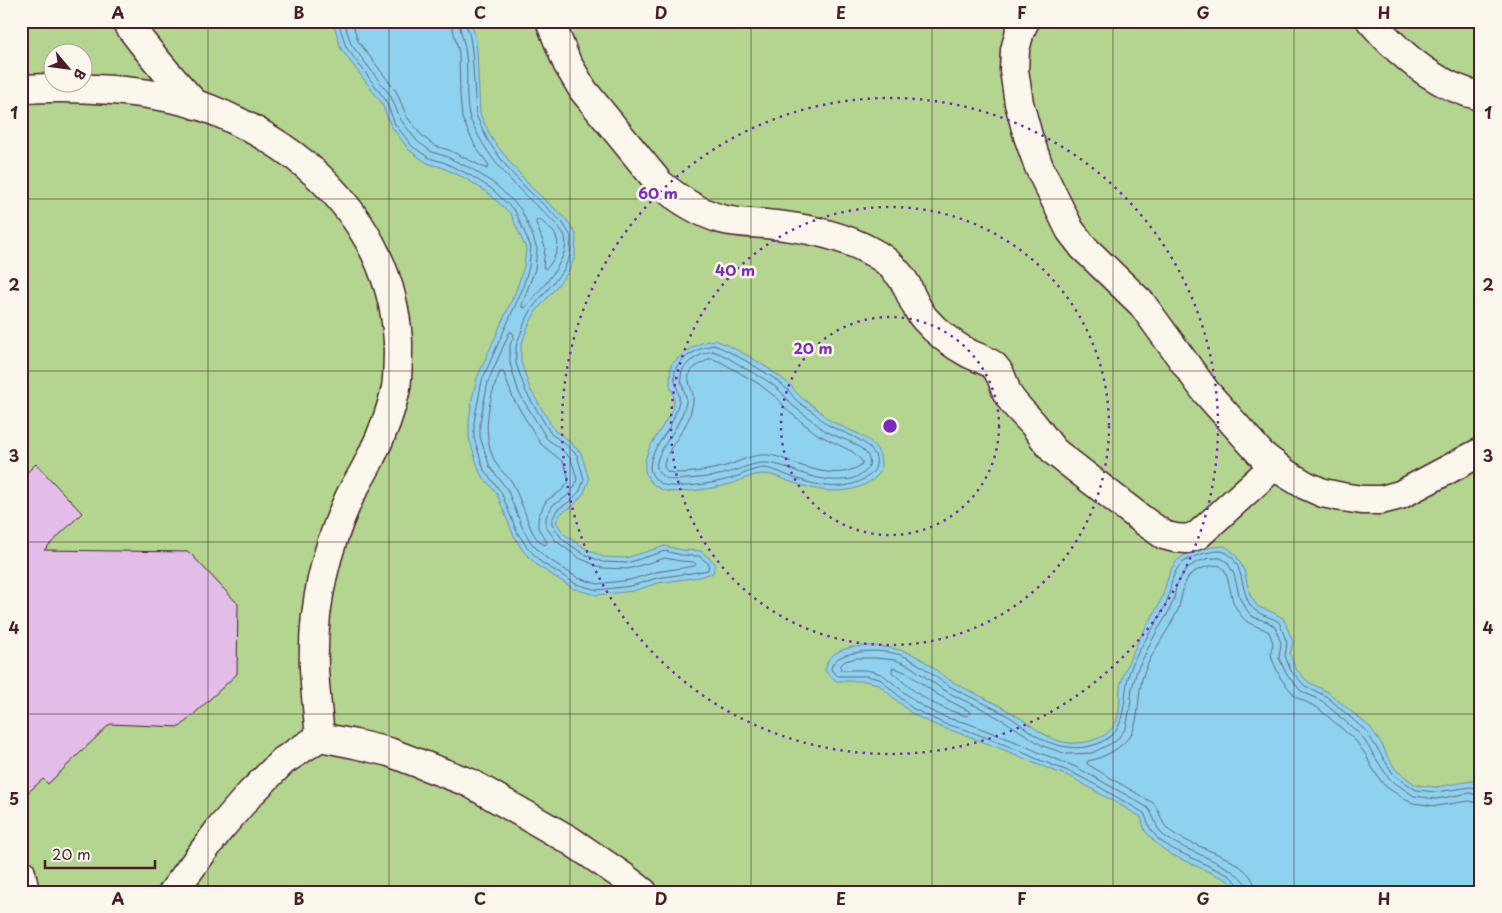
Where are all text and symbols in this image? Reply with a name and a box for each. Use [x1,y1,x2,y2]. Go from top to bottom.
text: A [112,0,125,24]
text: B [294,0,305,24]
text: C [474,0,486,24]
text: D [655,0,667,24]
text: E [836,0,846,24]
text: F [1017,0,1027,24]
text: G [1196,0,1210,24]
text: H [1378,0,1390,24]
north arrow [42,42,92,92]
text: B [68,65,91,84]
text: 1 [10,100,18,124]
text: 1 [1484,100,1492,124]
text: 60 m [638,181,678,204]
text: 40 m [715,258,755,281]
text: 2 [8,272,20,296]
text: 2 [1482,272,1494,296]
text: 20 m [794,336,832,359]
centre of rings [881,417,899,435]
text: 3 [9,443,19,467]
text: 3 [1483,443,1493,467]
text: 4 [9,615,20,639]
text: 4 [1483,615,1494,639]
text: 5 [9,786,19,810]
text: 5 [1483,786,1493,810]
scale bar [45,838,155,870]
text: 20 m [52,842,91,865]
text: A [112,886,125,910]
text: B [294,886,305,910]
text: C [474,886,486,910]
text: D [655,886,667,910]
text: E [836,886,846,910]
text: F [1017,886,1027,910]
text: G [1196,886,1210,910]
text: H [1378,886,1390,910]

